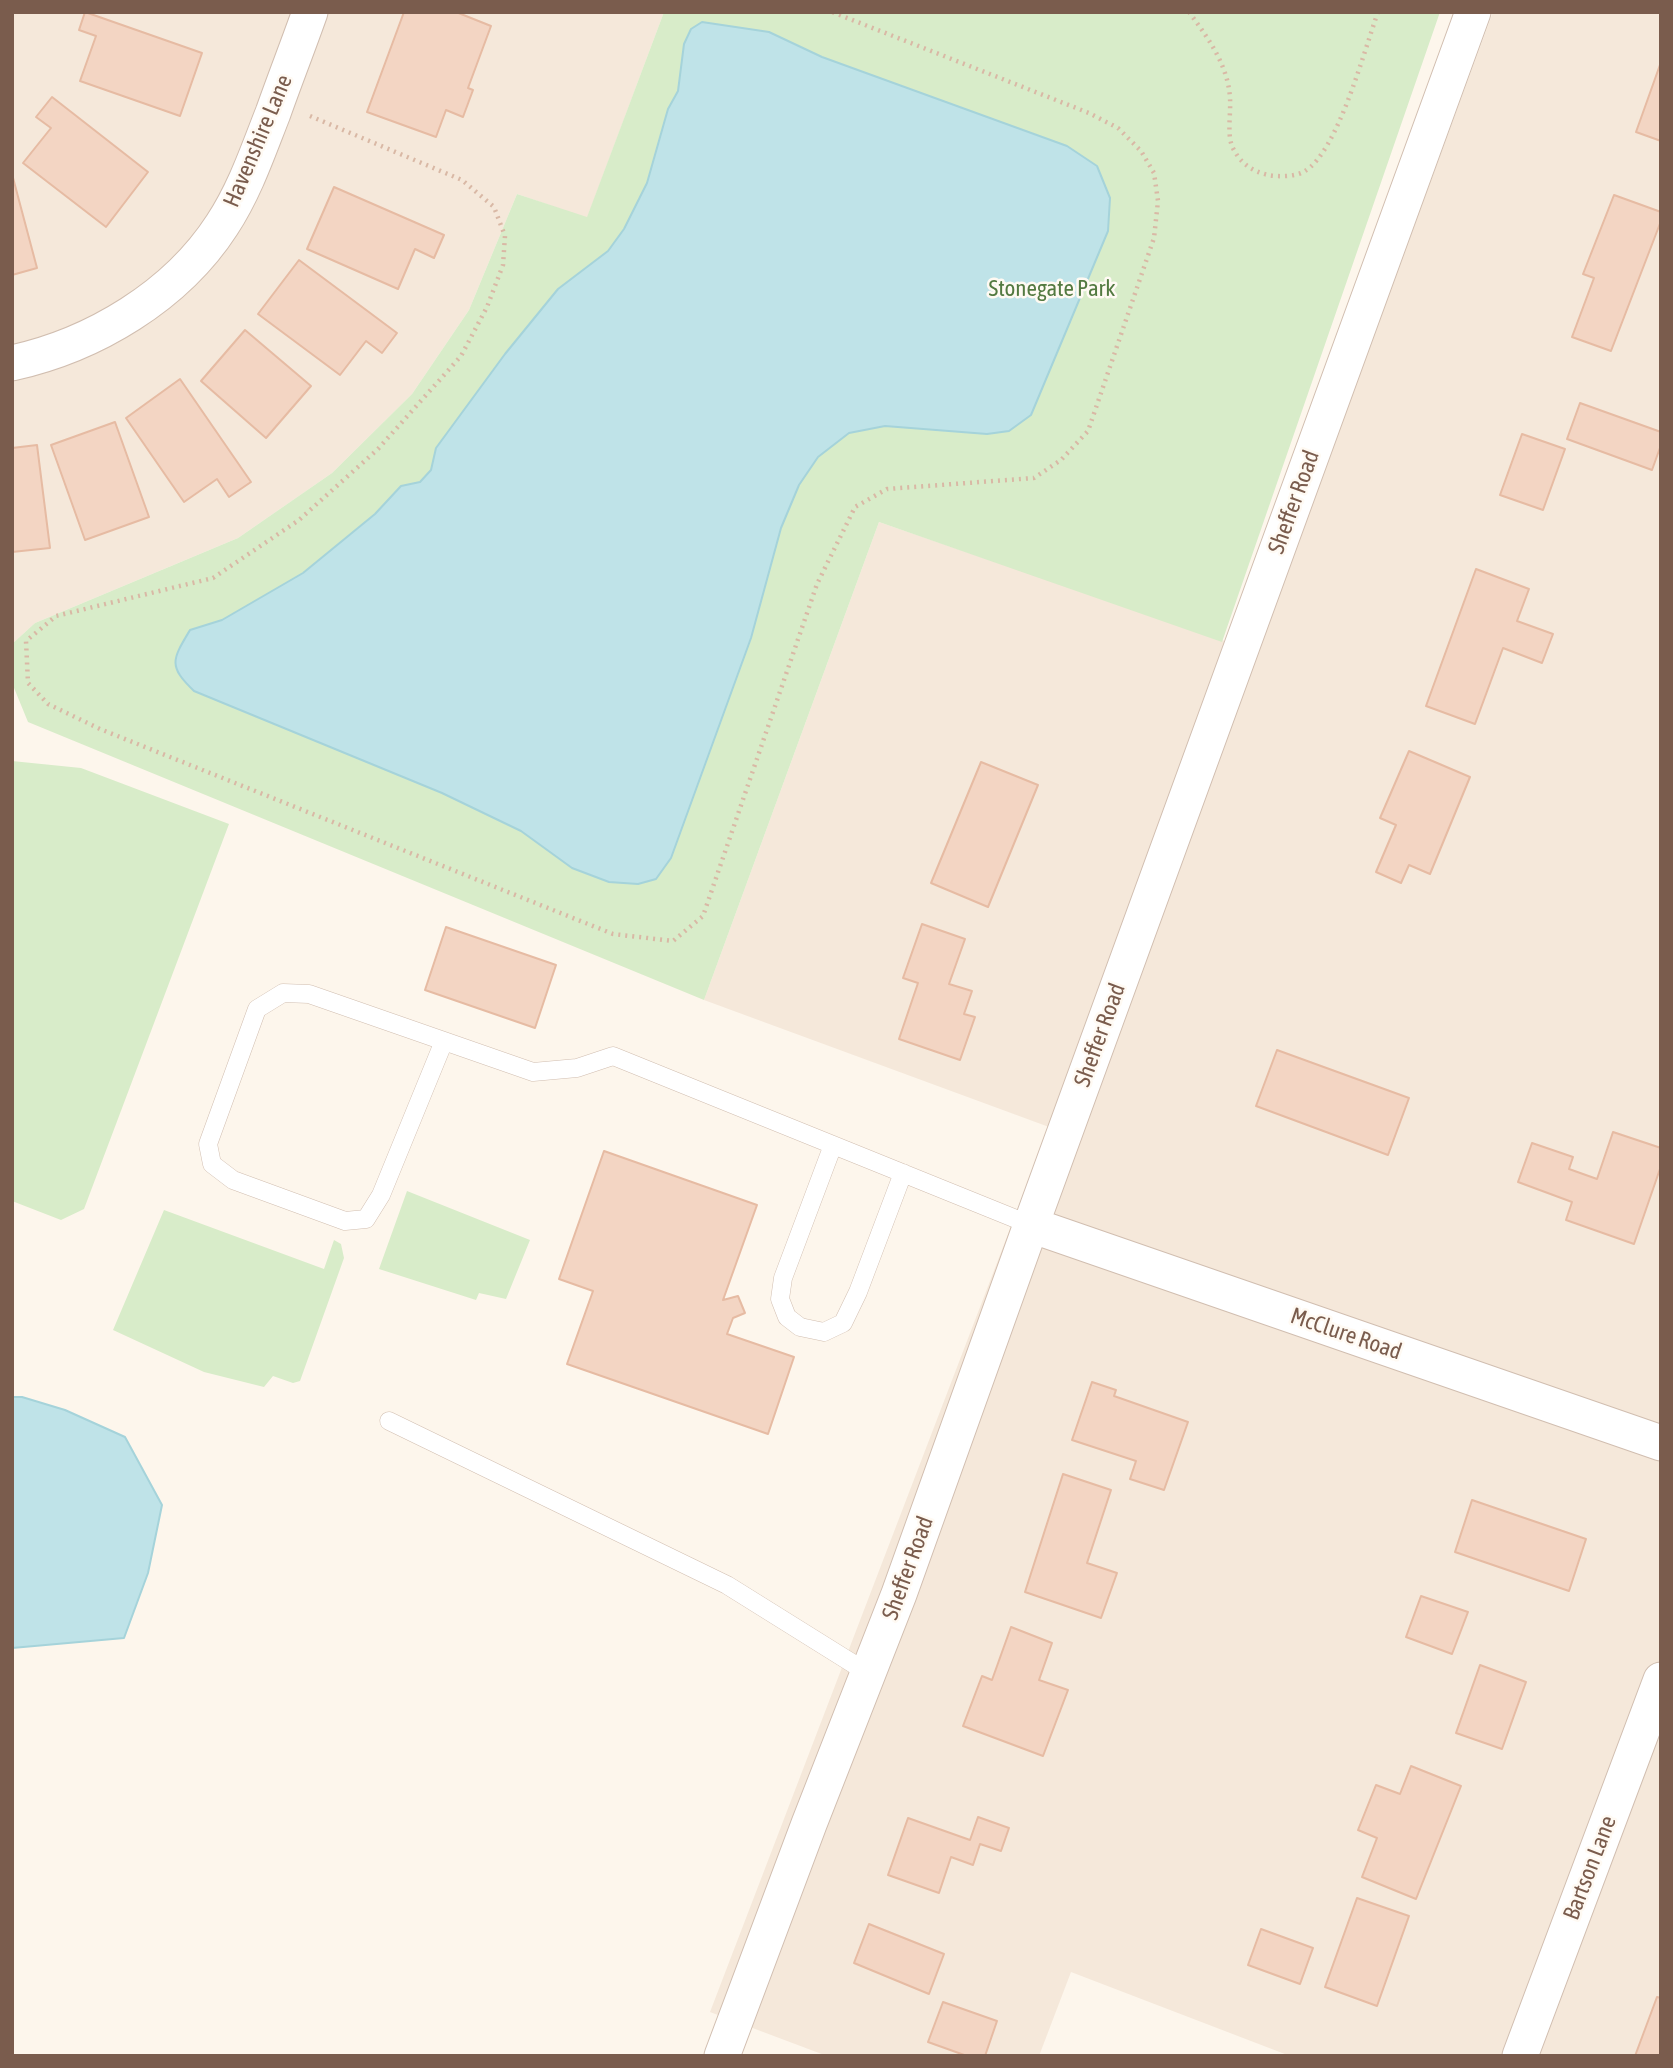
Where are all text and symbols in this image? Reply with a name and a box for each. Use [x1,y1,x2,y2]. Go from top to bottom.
street label: Havenshire Lane [218,71,298,211]
park label: Stonegate Park [989,275,1115,303]
street label: Sheffer Road [1263,447,1325,557]
street label: Sheffer Road [1069,980,1131,1090]
street label: McClure Road [1287,1302,1405,1366]
street label: Sheffer Road [877,1513,939,1623]
street label: Bartson Lane [1558,1812,1622,1924]

